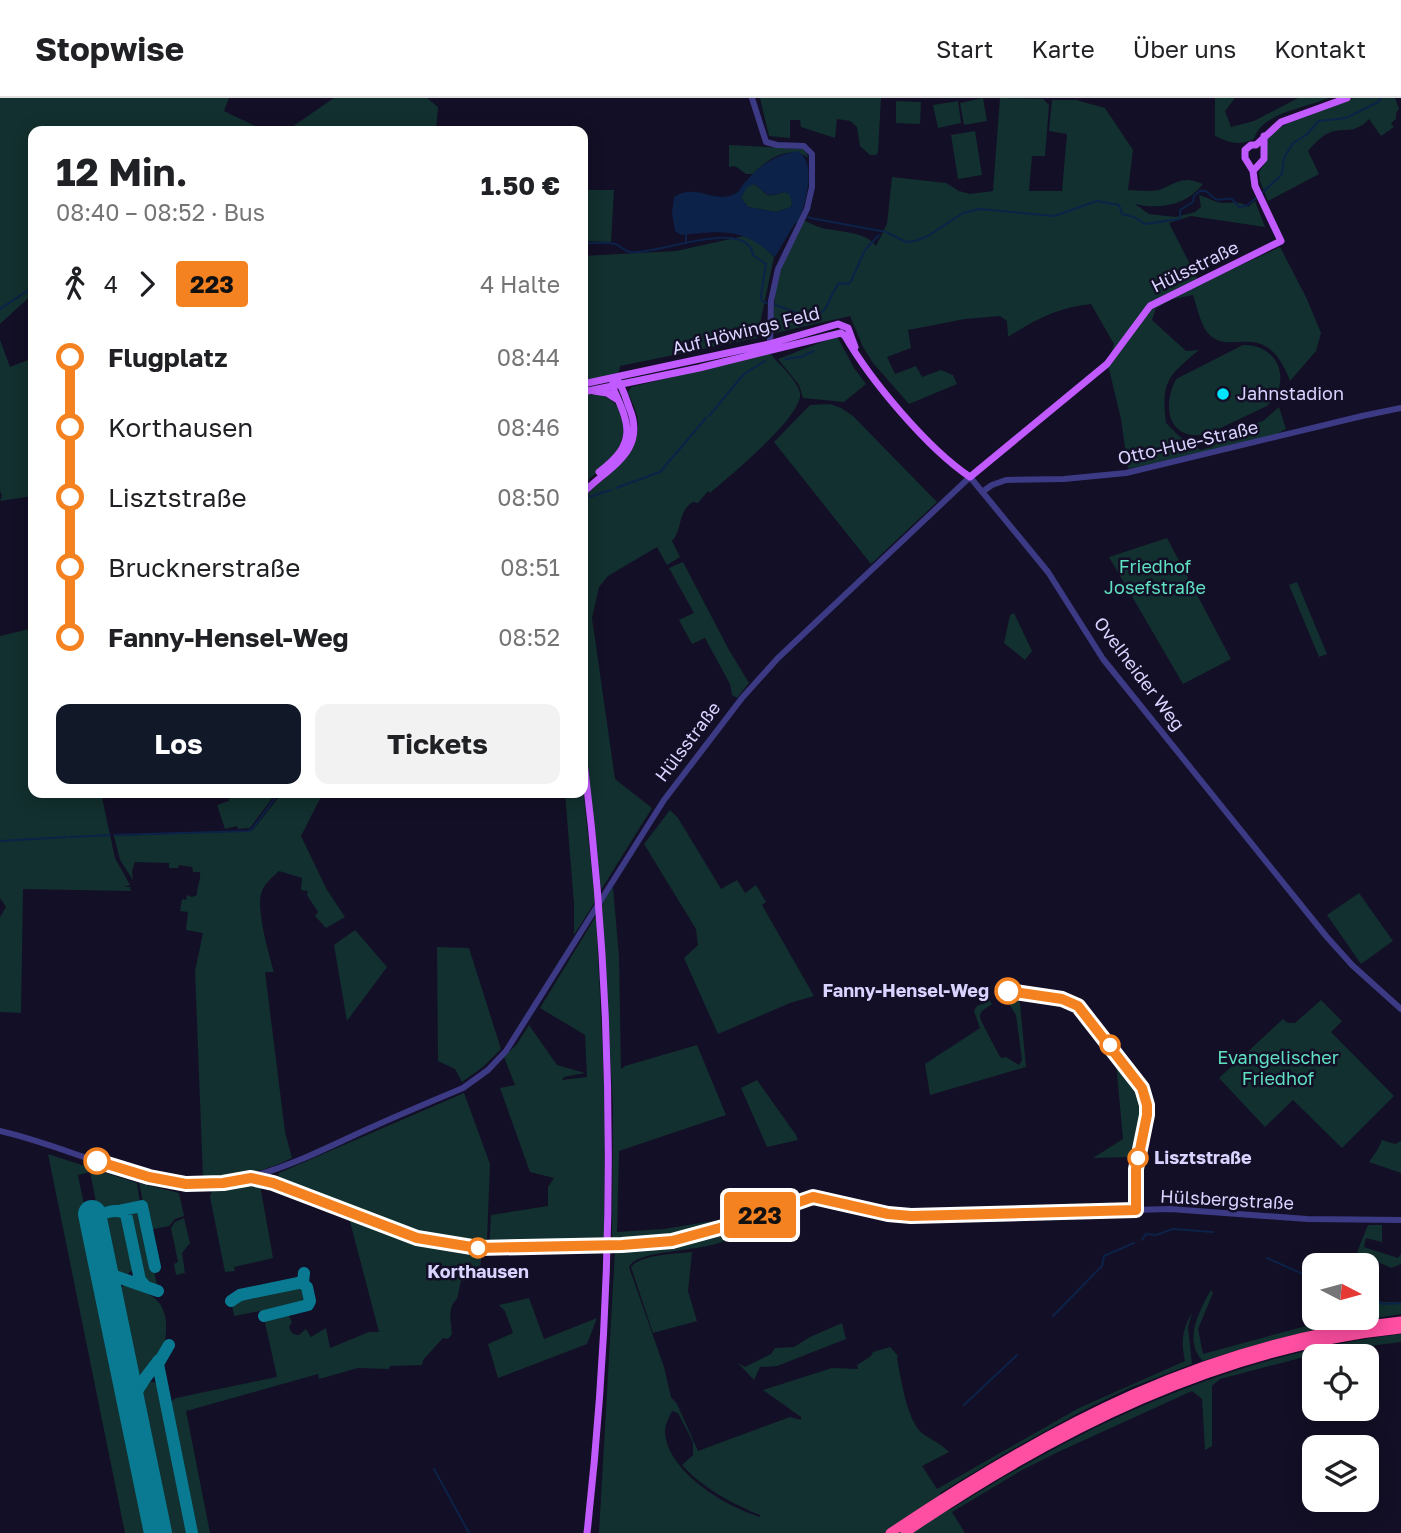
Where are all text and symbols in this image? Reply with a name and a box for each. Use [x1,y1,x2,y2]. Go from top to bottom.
text: Stopwise [35,29,184,68]
text: Start [936,34,993,63]
text: Karte [1031,34,1095,63]
text: Über uns [1133,34,1236,63]
text: Kontakt [1274,34,1366,63]
text: 12 Min. [56,149,188,194]
text: 1.50 € [481,170,560,201]
text: 08:40 – 08:52 · Bus [56,198,265,226]
street label: Hülsstraße [1147,236,1242,297]
icon: walk [56,265,94,303]
icon: forward [128,265,166,303]
text: 223 [190,269,234,298]
text: 4 [104,270,118,298]
text: 4 Halte [480,270,560,298]
street label: Auf Höwings Feld [670,301,822,359]
text: Flugplatz [108,342,227,373]
text: 08:44 [497,343,560,371]
place label: Jahnstadion [1237,382,1344,404]
marker: Jahnstadion [1215,386,1231,402]
text: Korthausen [108,412,253,443]
text: 08:46 [497,413,560,441]
street label: Otto-Hue-Straße [1115,415,1260,469]
text: Lisztstraße [108,482,247,513]
text: 08:50 [497,483,560,511]
text: Brucknerstraße [108,552,300,583]
text: 08:51 [500,553,560,581]
park label: Friedhof Josefstraße [1104,555,1206,598]
street label: Ovelheider Weg [1090,612,1190,735]
text: Fanny-Hensel-Weg [108,622,349,653]
text: 08:52 [498,623,560,651]
street label: Hülsstraße [650,697,724,786]
button: Los [56,704,301,784]
button: Tickets [315,704,560,784]
marker: Fanny-Hensel-Weg [995,978,1021,1004]
place label: Fanny-Hensel-Weg [822,979,989,1001]
unlabelled marker [1100,1035,1120,1055]
park label: Evangelischer Friedhof [1217,1046,1339,1089]
place label: Lisztstraße [1154,1146,1252,1168]
unlabelled marker [84,1148,110,1174]
marker: Lisztstraße [1128,1148,1148,1168]
street label: Hülsbergstraße [1160,1185,1294,1213]
line badge: 223 [720,1192,800,1238]
text: 223 [738,1200,782,1229]
marker: Korthausen [468,1238,488,1258]
north arrow [1302,1253,1379,1330]
map controls [1302,1253,1379,1512]
place label: Korthausen [427,1260,529,1282]
button: locate [1302,1344,1379,1421]
button: layers [1302,1435,1379,1512]

